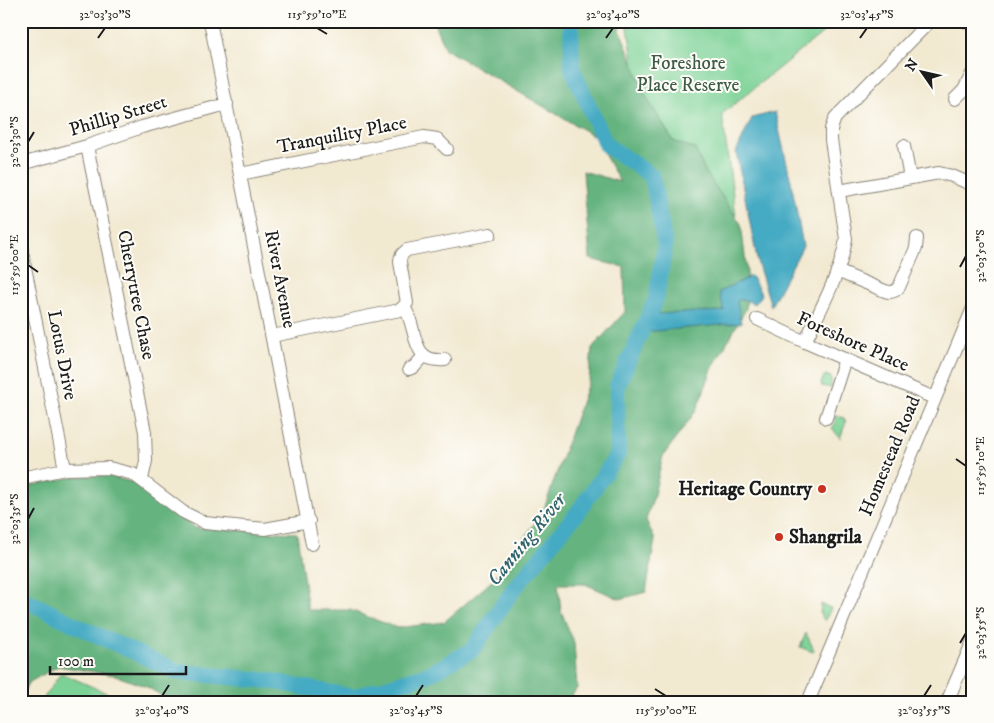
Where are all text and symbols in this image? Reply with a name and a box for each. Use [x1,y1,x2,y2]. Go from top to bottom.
text: 32°03'30"S [79,7,131,22]
text: 115°59'10"E [288,7,347,22]
text: 32°03'40"S [586,7,640,22]
text: 32°03'45"S [840,7,894,22]
north arrow [896,48,946,98]
park label: Foreshore Place Reserve [637,52,740,97]
text: N [901,55,923,75]
street label: Phillip Street [66,90,170,142]
street label: Tranquility Place [275,111,409,160]
text: 32°03'30"S [7,116,22,168]
street label: Cherrytree Chase [112,228,160,362]
street label: River Avenue [259,228,301,330]
text: 32°03'50"S [973,230,988,282]
text: 115°59'00"E [7,234,22,295]
street label: Foreshore Place [793,307,913,377]
street label: Lotus Drive [42,308,82,402]
street label: Homestead Road [854,392,926,520]
text: 115°59'10"E [973,436,988,495]
place label: Heritage Country [678,478,813,501]
marker: Heritage Country [816,483,828,495]
water label: Canning River [482,487,573,591]
text: 32°03'35"S [7,494,22,544]
place label: Shangrila [789,526,863,549]
marker: Shangrila [773,531,785,543]
text: 32°03'55"S [973,607,988,659]
scale bar [50,643,186,675]
text: 100 m [58,652,94,671]
text: 32°03'40"S [135,703,189,718]
text: 32°03'45"S [389,703,443,718]
text: 115°59'00"E [636,703,697,718]
text: 32°03'55"S [898,703,950,718]

